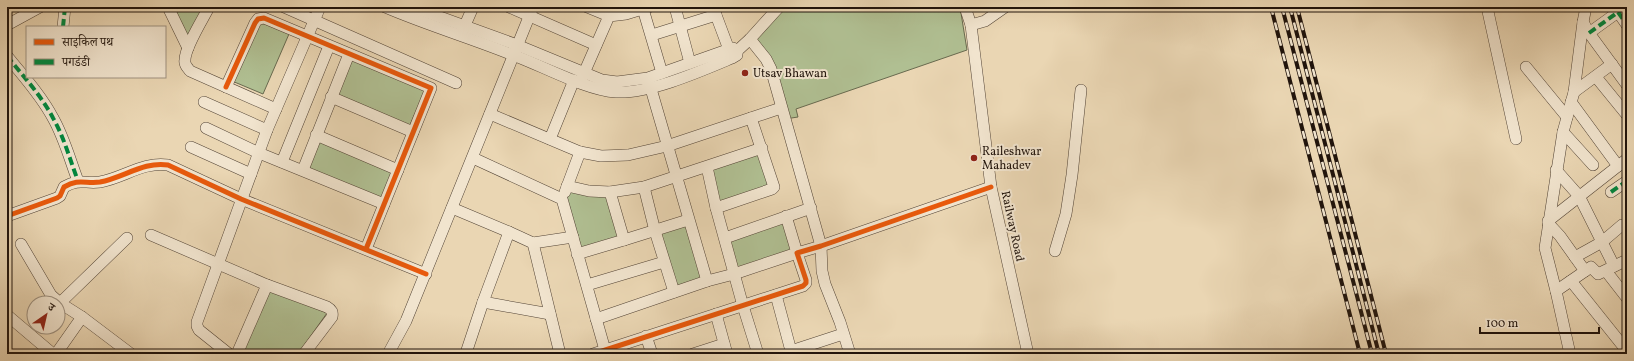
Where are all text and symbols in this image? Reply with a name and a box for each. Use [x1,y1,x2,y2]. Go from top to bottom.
legend [26,26,166,78]
text: साइकिल पथ [61,34,114,51]
text: पगडंडी [61,55,91,71]
place label: Utsav Bhawan [753,66,827,82]
marker: Utsav Bhawan [740,68,750,78]
place label: Raileshwar Mahadev [982,144,1041,174]
marker: Raileshwar Mahadev [969,153,979,163]
street label: Railway Road [997,189,1027,263]
north arrow [26,295,66,335]
text: उ [43,300,58,317]
scale bar [1480,309,1599,335]
text: 100 m [1486,316,1519,332]

